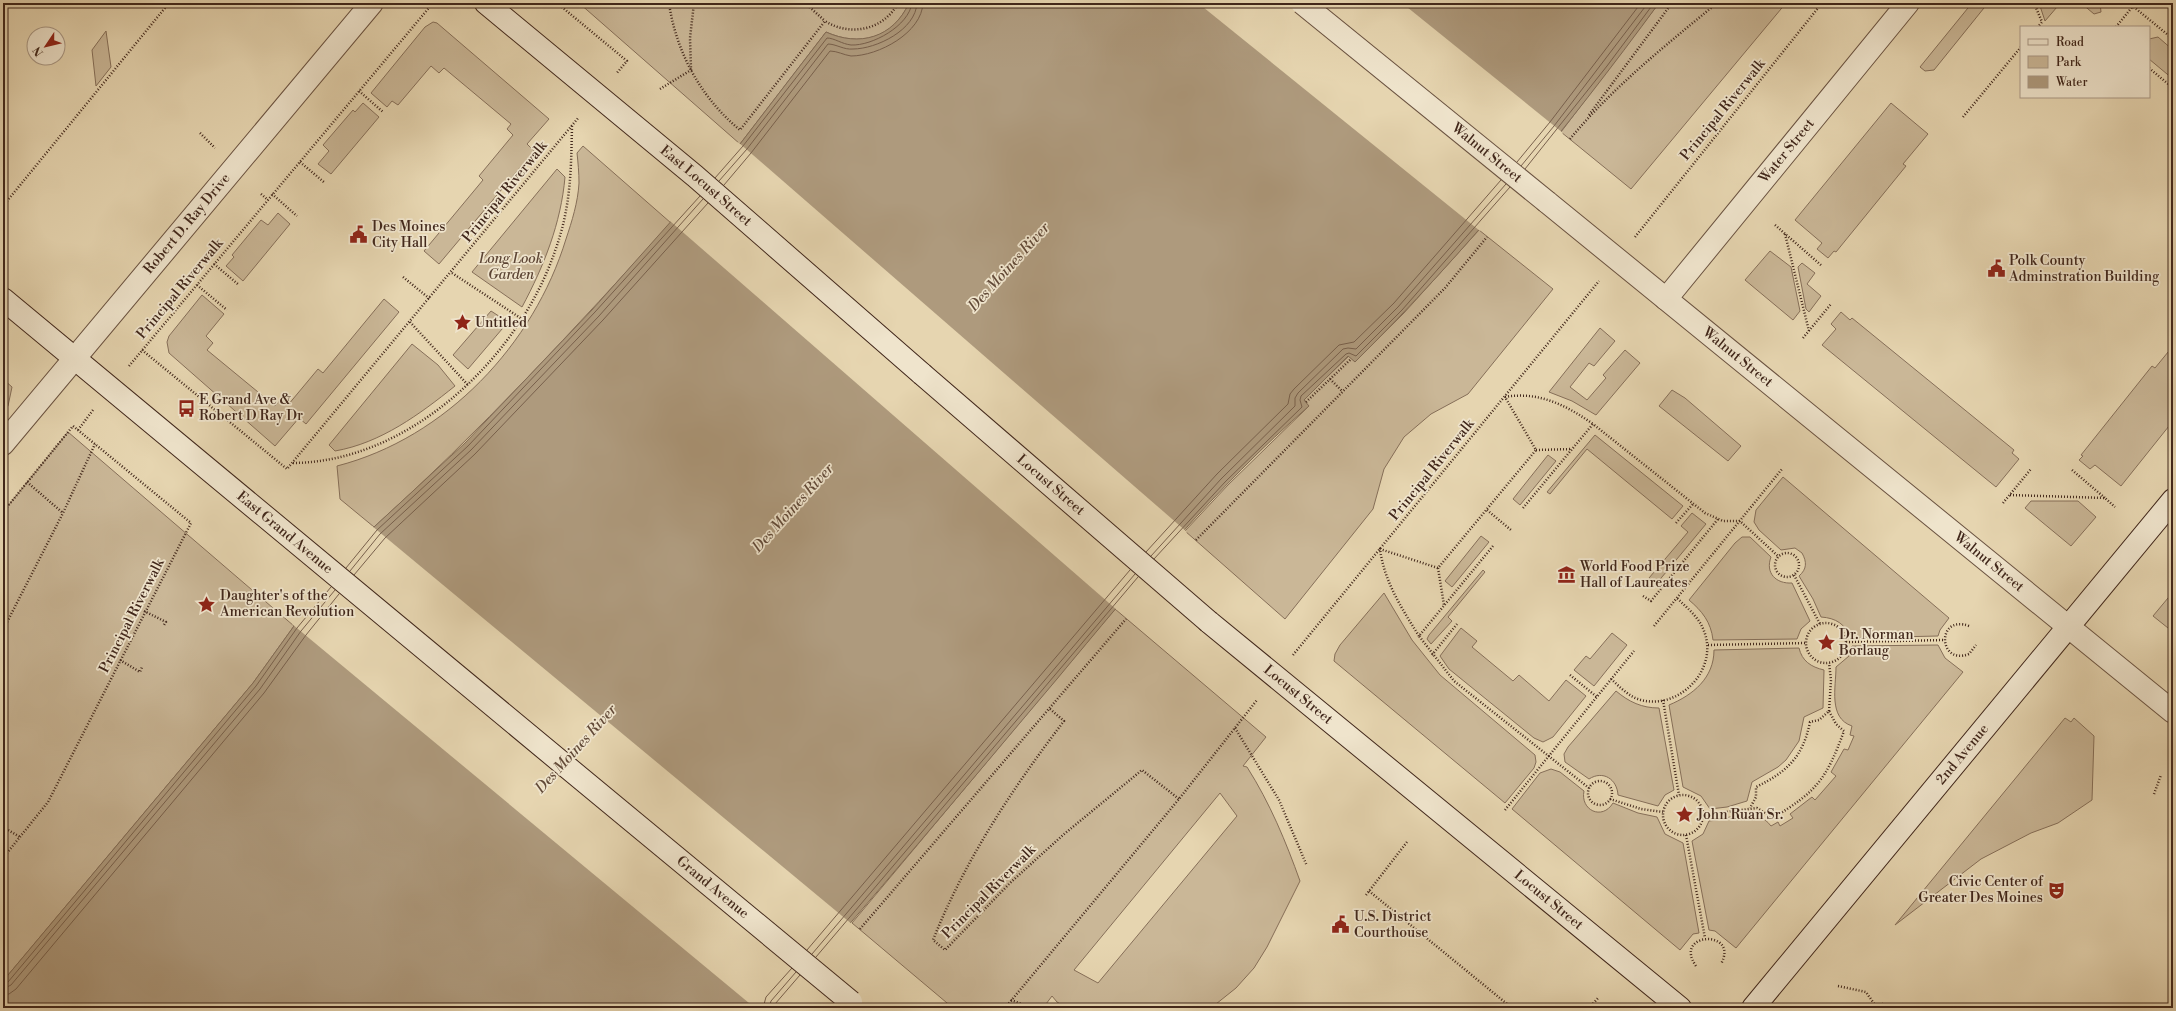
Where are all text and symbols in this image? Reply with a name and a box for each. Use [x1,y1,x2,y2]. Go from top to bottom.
north arrow [26,26,66,66]
legend [2020,26,2150,98]
text: Road [2056,35,2084,50]
text: N [30,43,47,59]
street label: Principal Riverwalk [1676,55,1770,165]
text: Park [2056,55,2082,70]
text: Water [2055,75,2088,90]
street label: Water Street [1755,115,1819,188]
street label: Walnut Street [1447,119,1526,187]
street label: Principal Riverwalk [458,137,552,247]
street label: East Locust Street [656,142,755,230]
street label: Robert D. Ray Drive [140,170,235,278]
place label: Des Moines City Hall [372,218,445,252]
water label: Des Moines River [963,218,1054,316]
public building icon: Des Moines City Hall [349,225,369,245]
street label: Principal Riverwalk [133,235,228,343]
park label: Long Look Garden [478,250,543,284]
place label: Polk County Adminstration Building [2008,252,2160,286]
public building icon: Polk County Adminstration Building [1986,259,2006,279]
place icon: Untitled [452,313,472,333]
place label: Untitled [475,314,527,332]
street label: Walnut Street [1698,323,1777,391]
place label: E Grand Ave & Robert D Ray Dr [199,391,303,425]
bus stop icon: E Grand Ave & Robert D Ray Dr [176,398,196,418]
street label: Principal Riverwalk [1385,415,1479,525]
street label: Locust Street [1013,451,1088,520]
water label: Des Moines River [747,459,838,557]
street label: East Grand Avenue [233,488,336,578]
street label: Walnut Street [1949,527,2028,596]
street label: Principal Riverwalk [95,555,169,676]
place label: World Food Prize Hall of Laureates [1579,558,1690,592]
museum icon: World Food Prize Hall of Laureates [1557,565,1577,585]
place label: Daughter's of the American Revolution [219,587,355,621]
place icon: Daughter's of the American Revolution [197,594,217,614]
place label: Dr. Norman Borlaug [1838,626,1914,660]
place icon: Dr. Norman Borlaug [1816,633,1836,653]
street label: Locust Street [1260,661,1336,729]
water label: Des Moines River [530,700,621,798]
street label: 2nd Avenue [1932,720,1993,788]
place icon: John Ruan Sr. [1674,805,1694,825]
place label: John Ruan Sr. [1696,806,1783,824]
street label: Principal Riverwalk [938,841,1040,943]
street label: Grand Avenue [673,852,753,923]
street label: Locust Street [1510,867,1587,934]
place label: Civic Center of Greater Des Moines [1918,873,2044,907]
theatre icon: Civic Center of Greater Des Moines [2046,880,2066,900]
place label: U.S. District Courthouse [1354,908,1432,942]
public building icon: U.S. District Courthouse [1331,915,1351,935]

